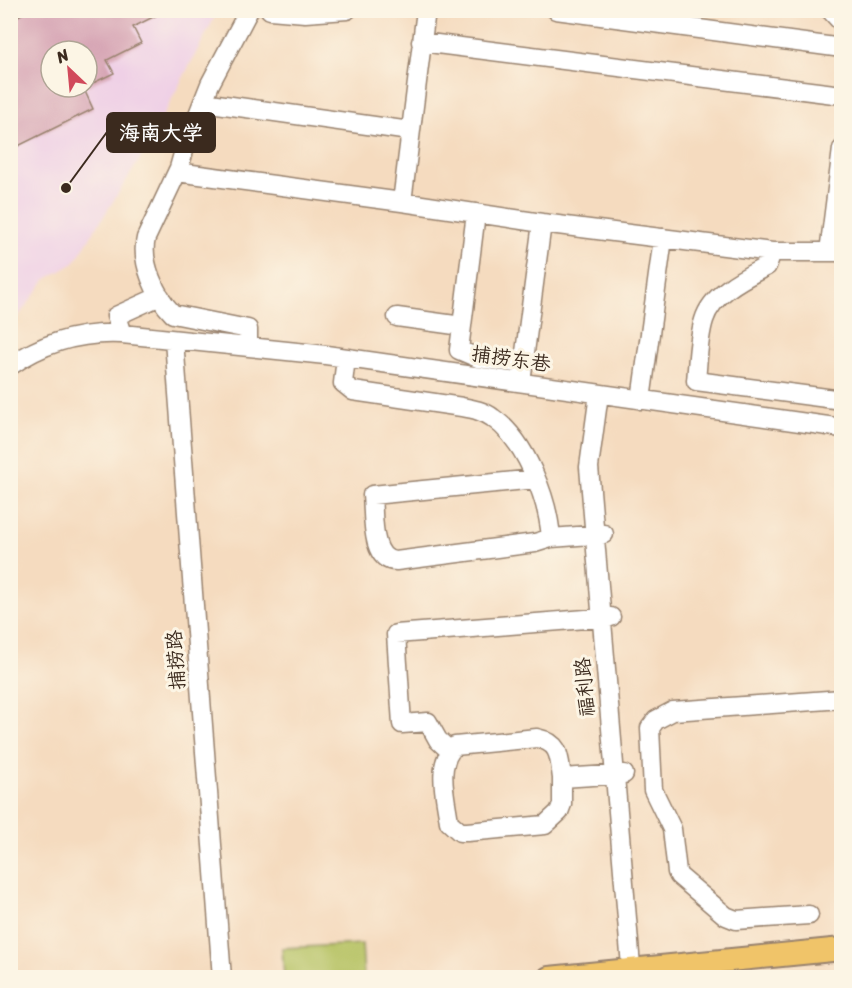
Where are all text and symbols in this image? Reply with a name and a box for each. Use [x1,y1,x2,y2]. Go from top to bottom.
north arrow [39,39,99,99]
text: N [50,40,75,72]
callout: 海南大学 [107,113,215,152]
text: 海南大学 [119,114,203,152]
street label: 捕捞东巷 [469,336,554,382]
street label: 捕捞路 [156,628,196,691]
street label: 福利路 [565,655,605,718]

